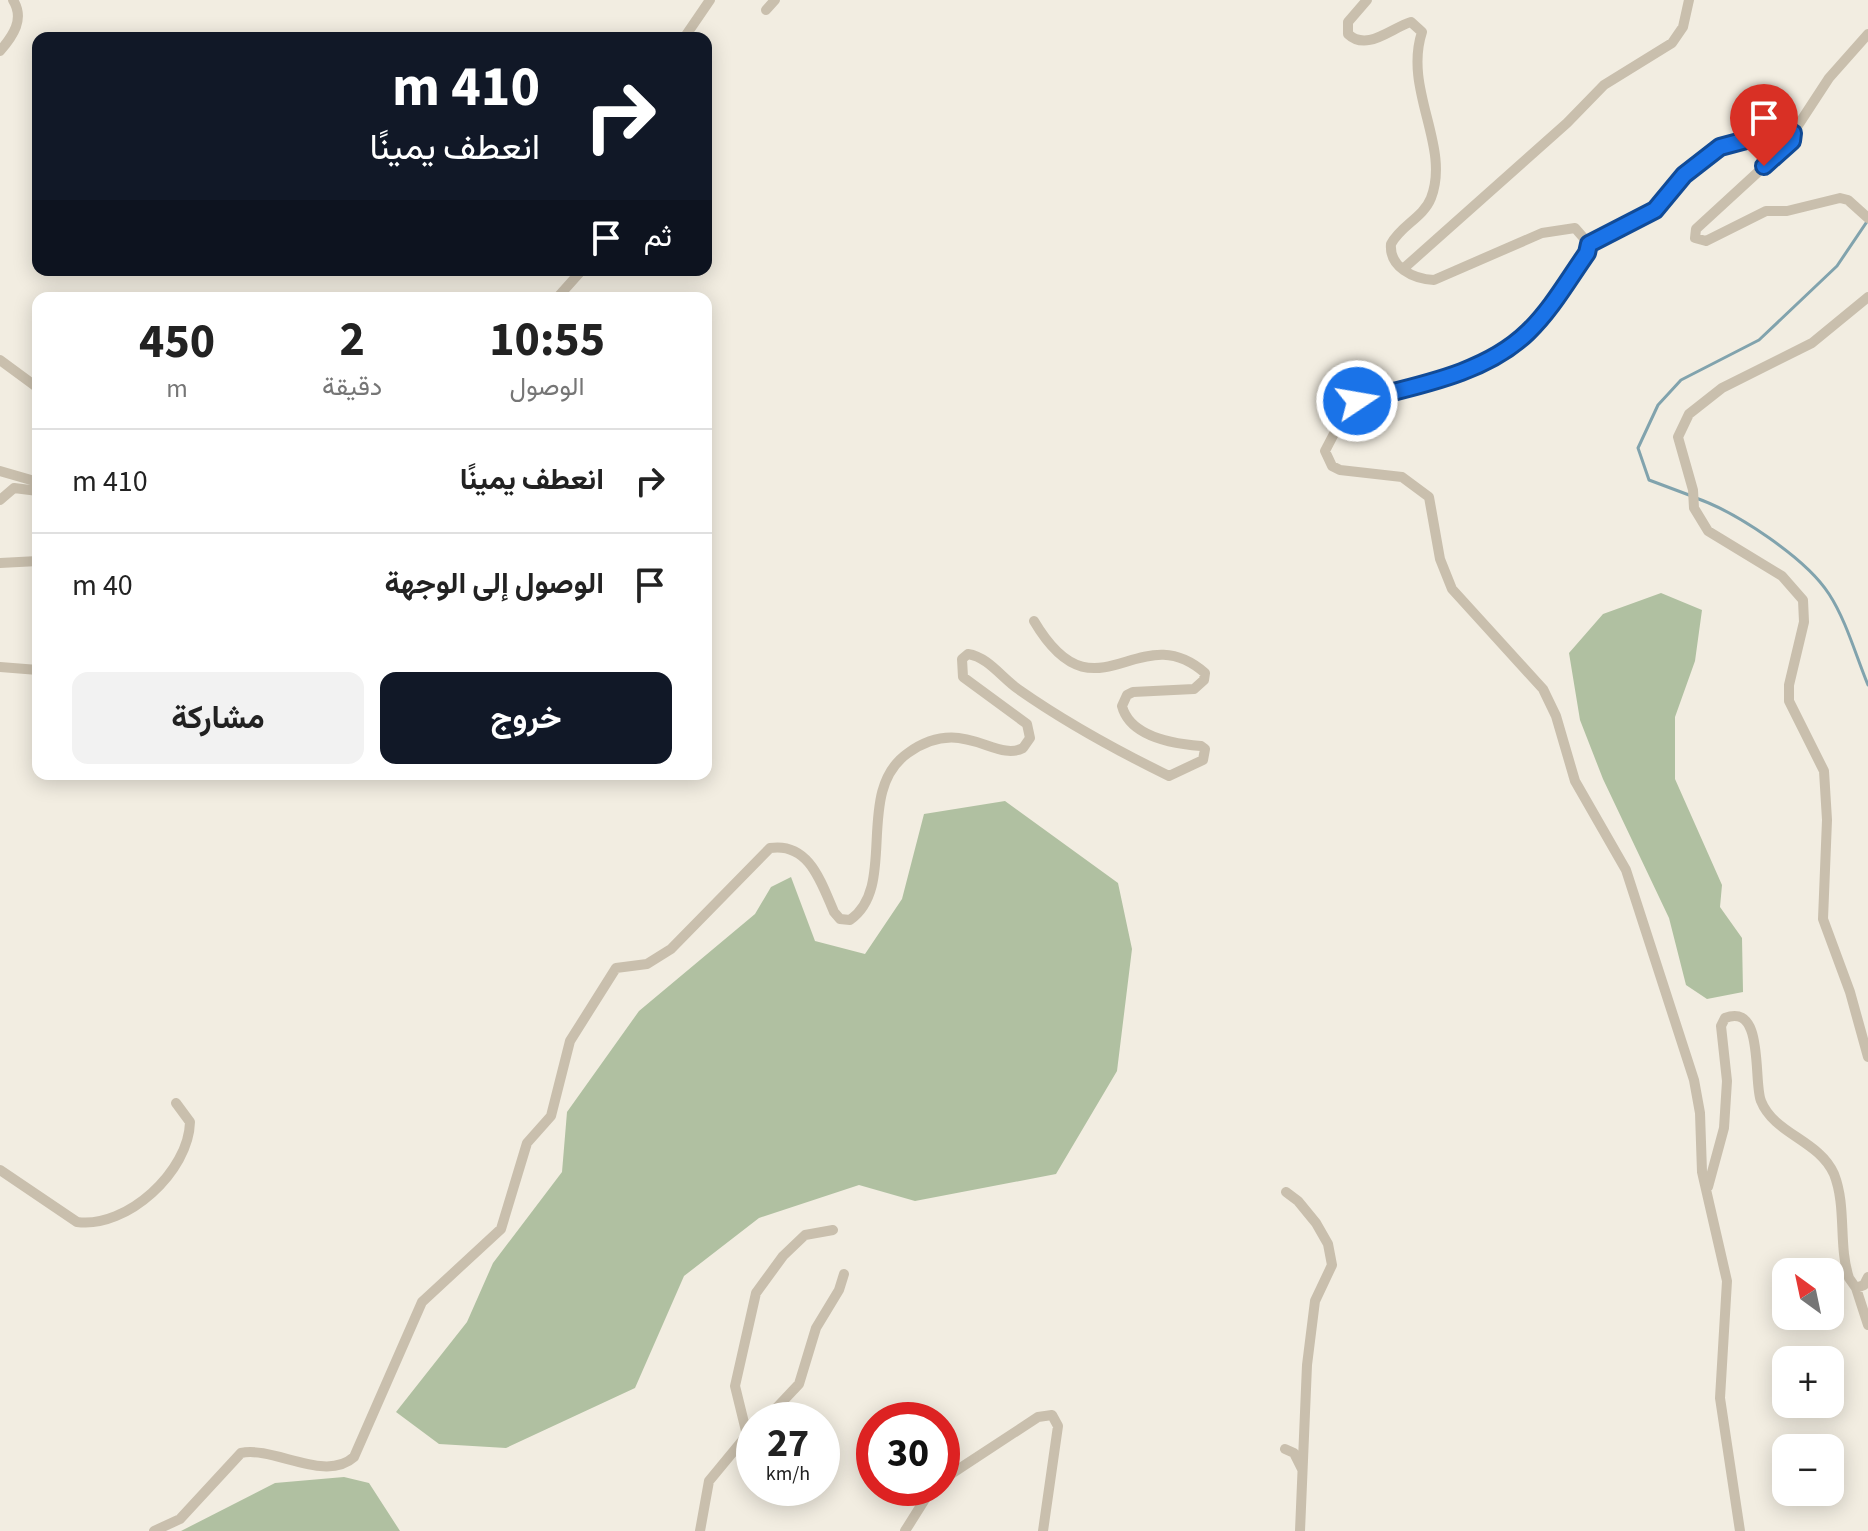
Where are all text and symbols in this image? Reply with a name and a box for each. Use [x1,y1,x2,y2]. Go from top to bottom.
text: 410 m [392,48,540,127]
icon: right [568,64,672,168]
pin [1730,84,1798,166]
icon: arrive [1742,96,1786,140]
text: انعطف يمينًا [369,122,540,173]
text: ثم [644,215,672,258]
icon: arrive [584,216,628,260]
text: 2 [339,306,365,374]
text: 10:55 [489,306,605,374]
text: 450 [139,308,215,376]
position arrow [1315,359,1399,443]
text: دقيقة [322,368,382,405]
text: الوصول [510,368,585,405]
text: m [166,370,188,407]
text: انعطف يمينًا [460,458,604,501]
icon: right [628,459,672,503]
text: 410 m [72,460,148,503]
text: الوصول إلى الوجهة [385,562,604,605]
icon: arrive [628,563,672,607]
text: 40 m [72,564,133,607]
button: مشاركة [72,672,364,764]
button: خروج [380,672,672,764]
north arrow [1772,1258,1844,1330]
map controls [1772,1258,1844,1506]
button: + [1772,1346,1844,1418]
speed limit sign: 30 [856,1402,960,1506]
text: 27 [767,1415,809,1472]
button: − [1772,1434,1844,1506]
text: km/h [766,1460,810,1488]

